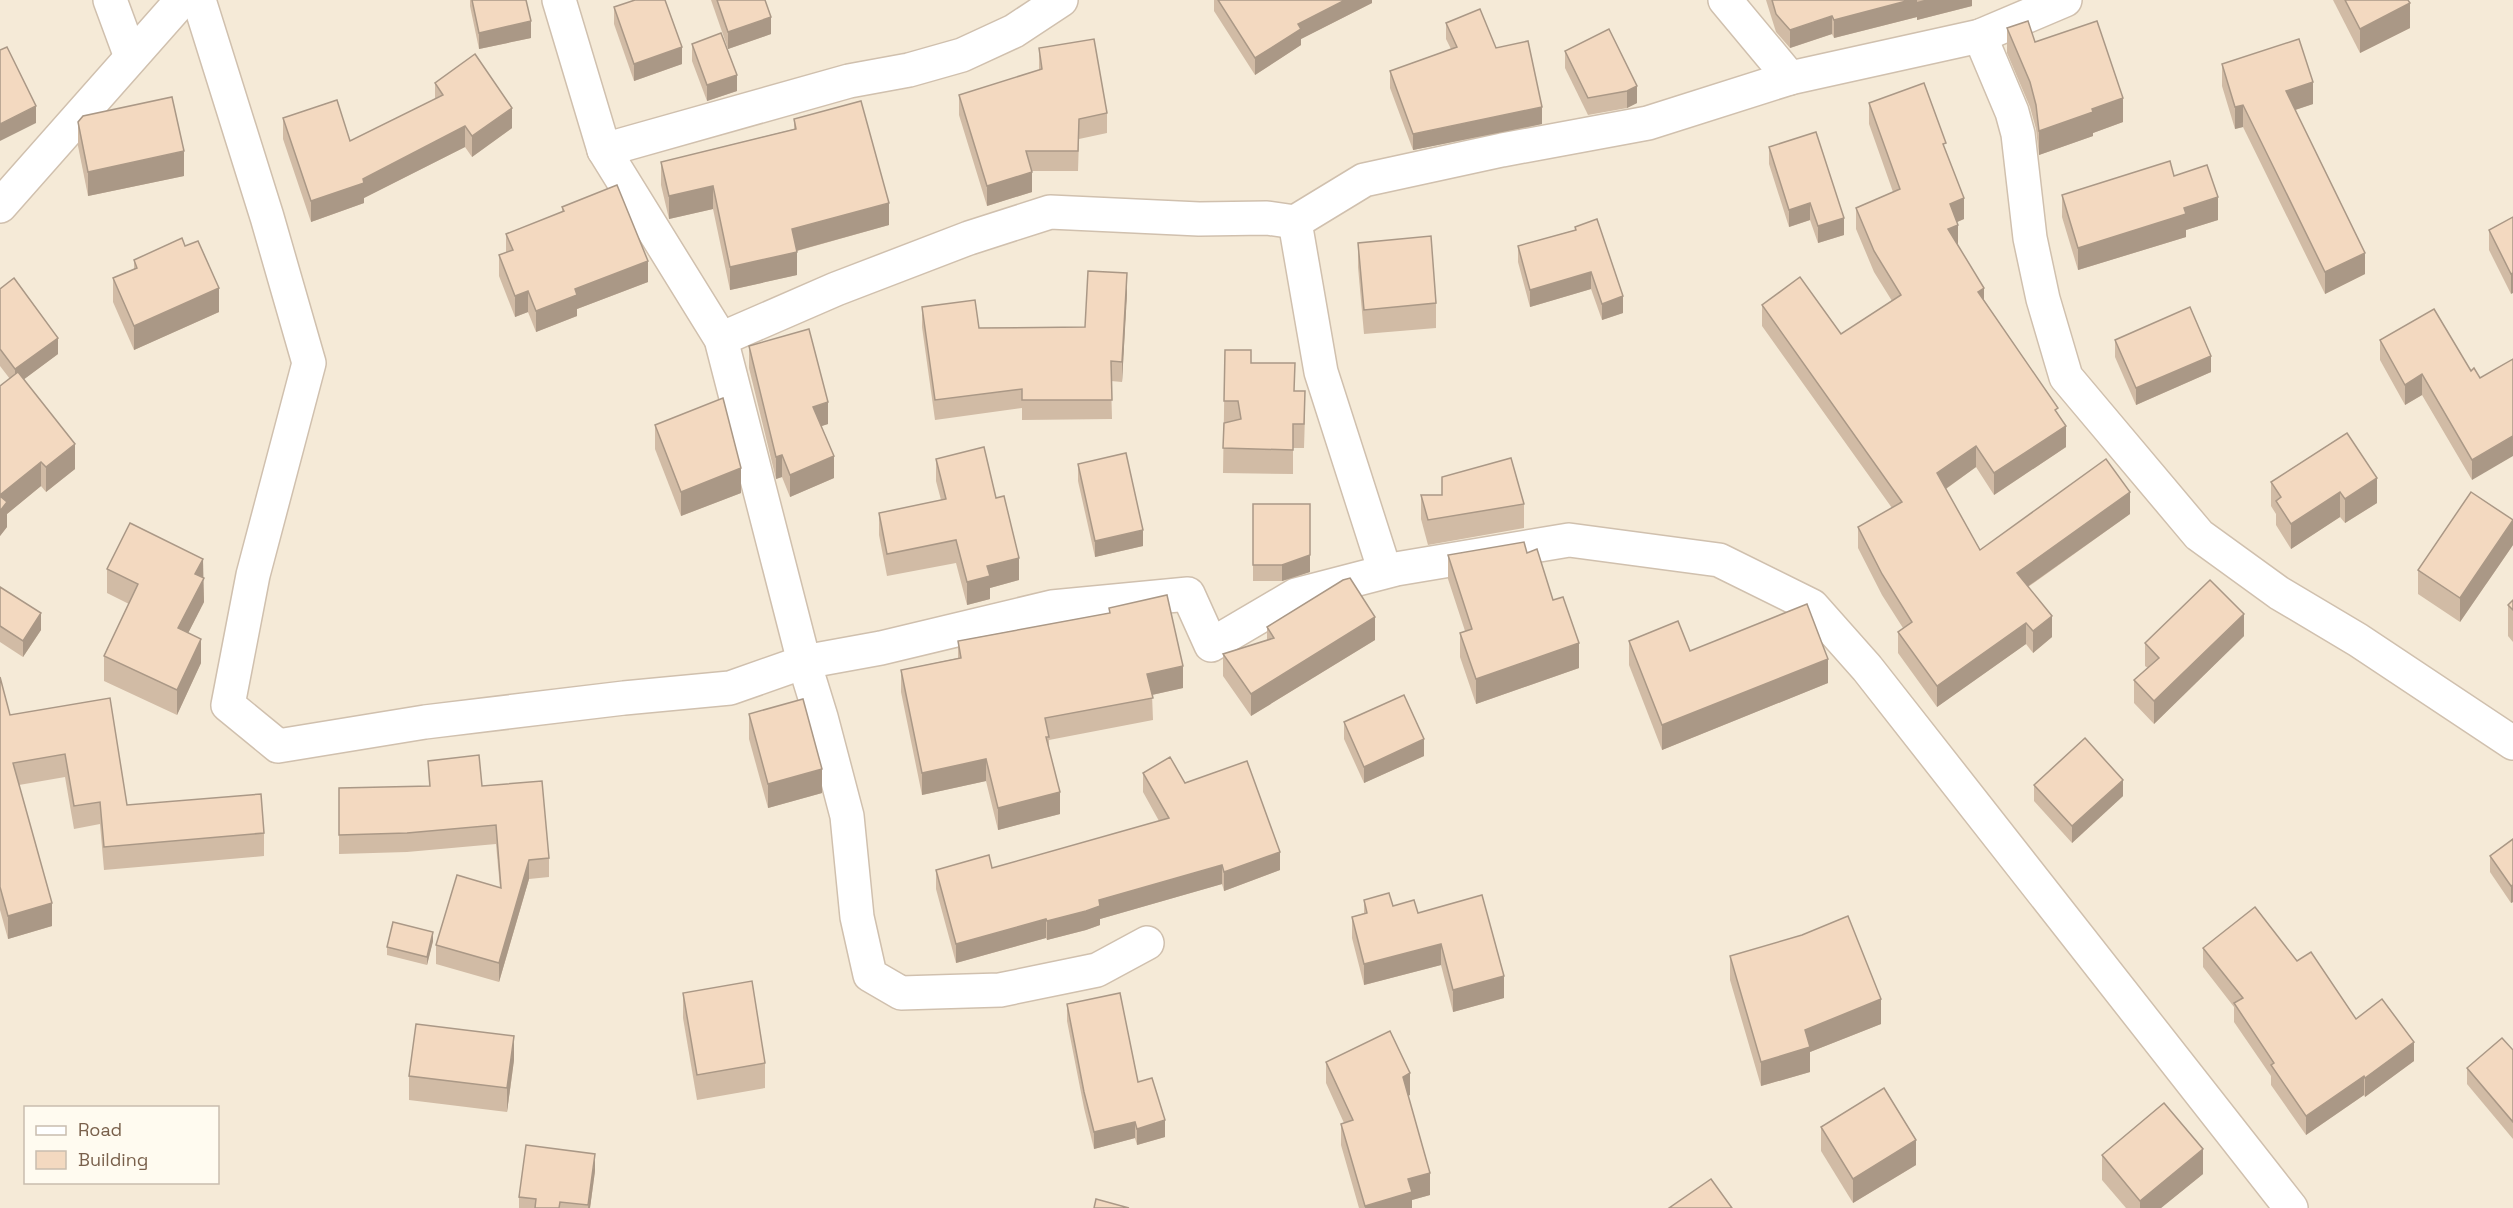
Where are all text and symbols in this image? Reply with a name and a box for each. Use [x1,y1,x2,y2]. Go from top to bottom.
legend [24,1106,219,1184]
text: Road [78,1118,122,1141]
text: Building [78,1148,148,1171]

